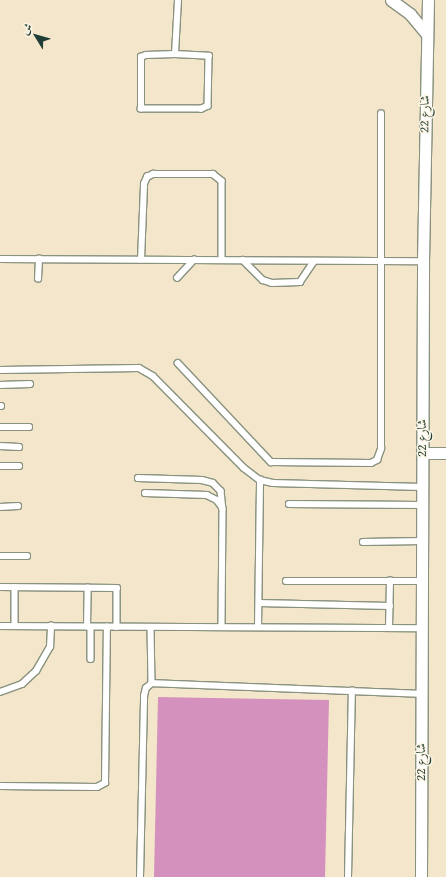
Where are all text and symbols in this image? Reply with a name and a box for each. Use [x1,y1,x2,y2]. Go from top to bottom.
north arrow [16,16,56,56]
text: ش [17,20,36,38]
street label: شارع 22 [417,95,433,133]
street label: شارع 22 [414,419,430,457]
street label: شارع 22 [413,743,429,781]

